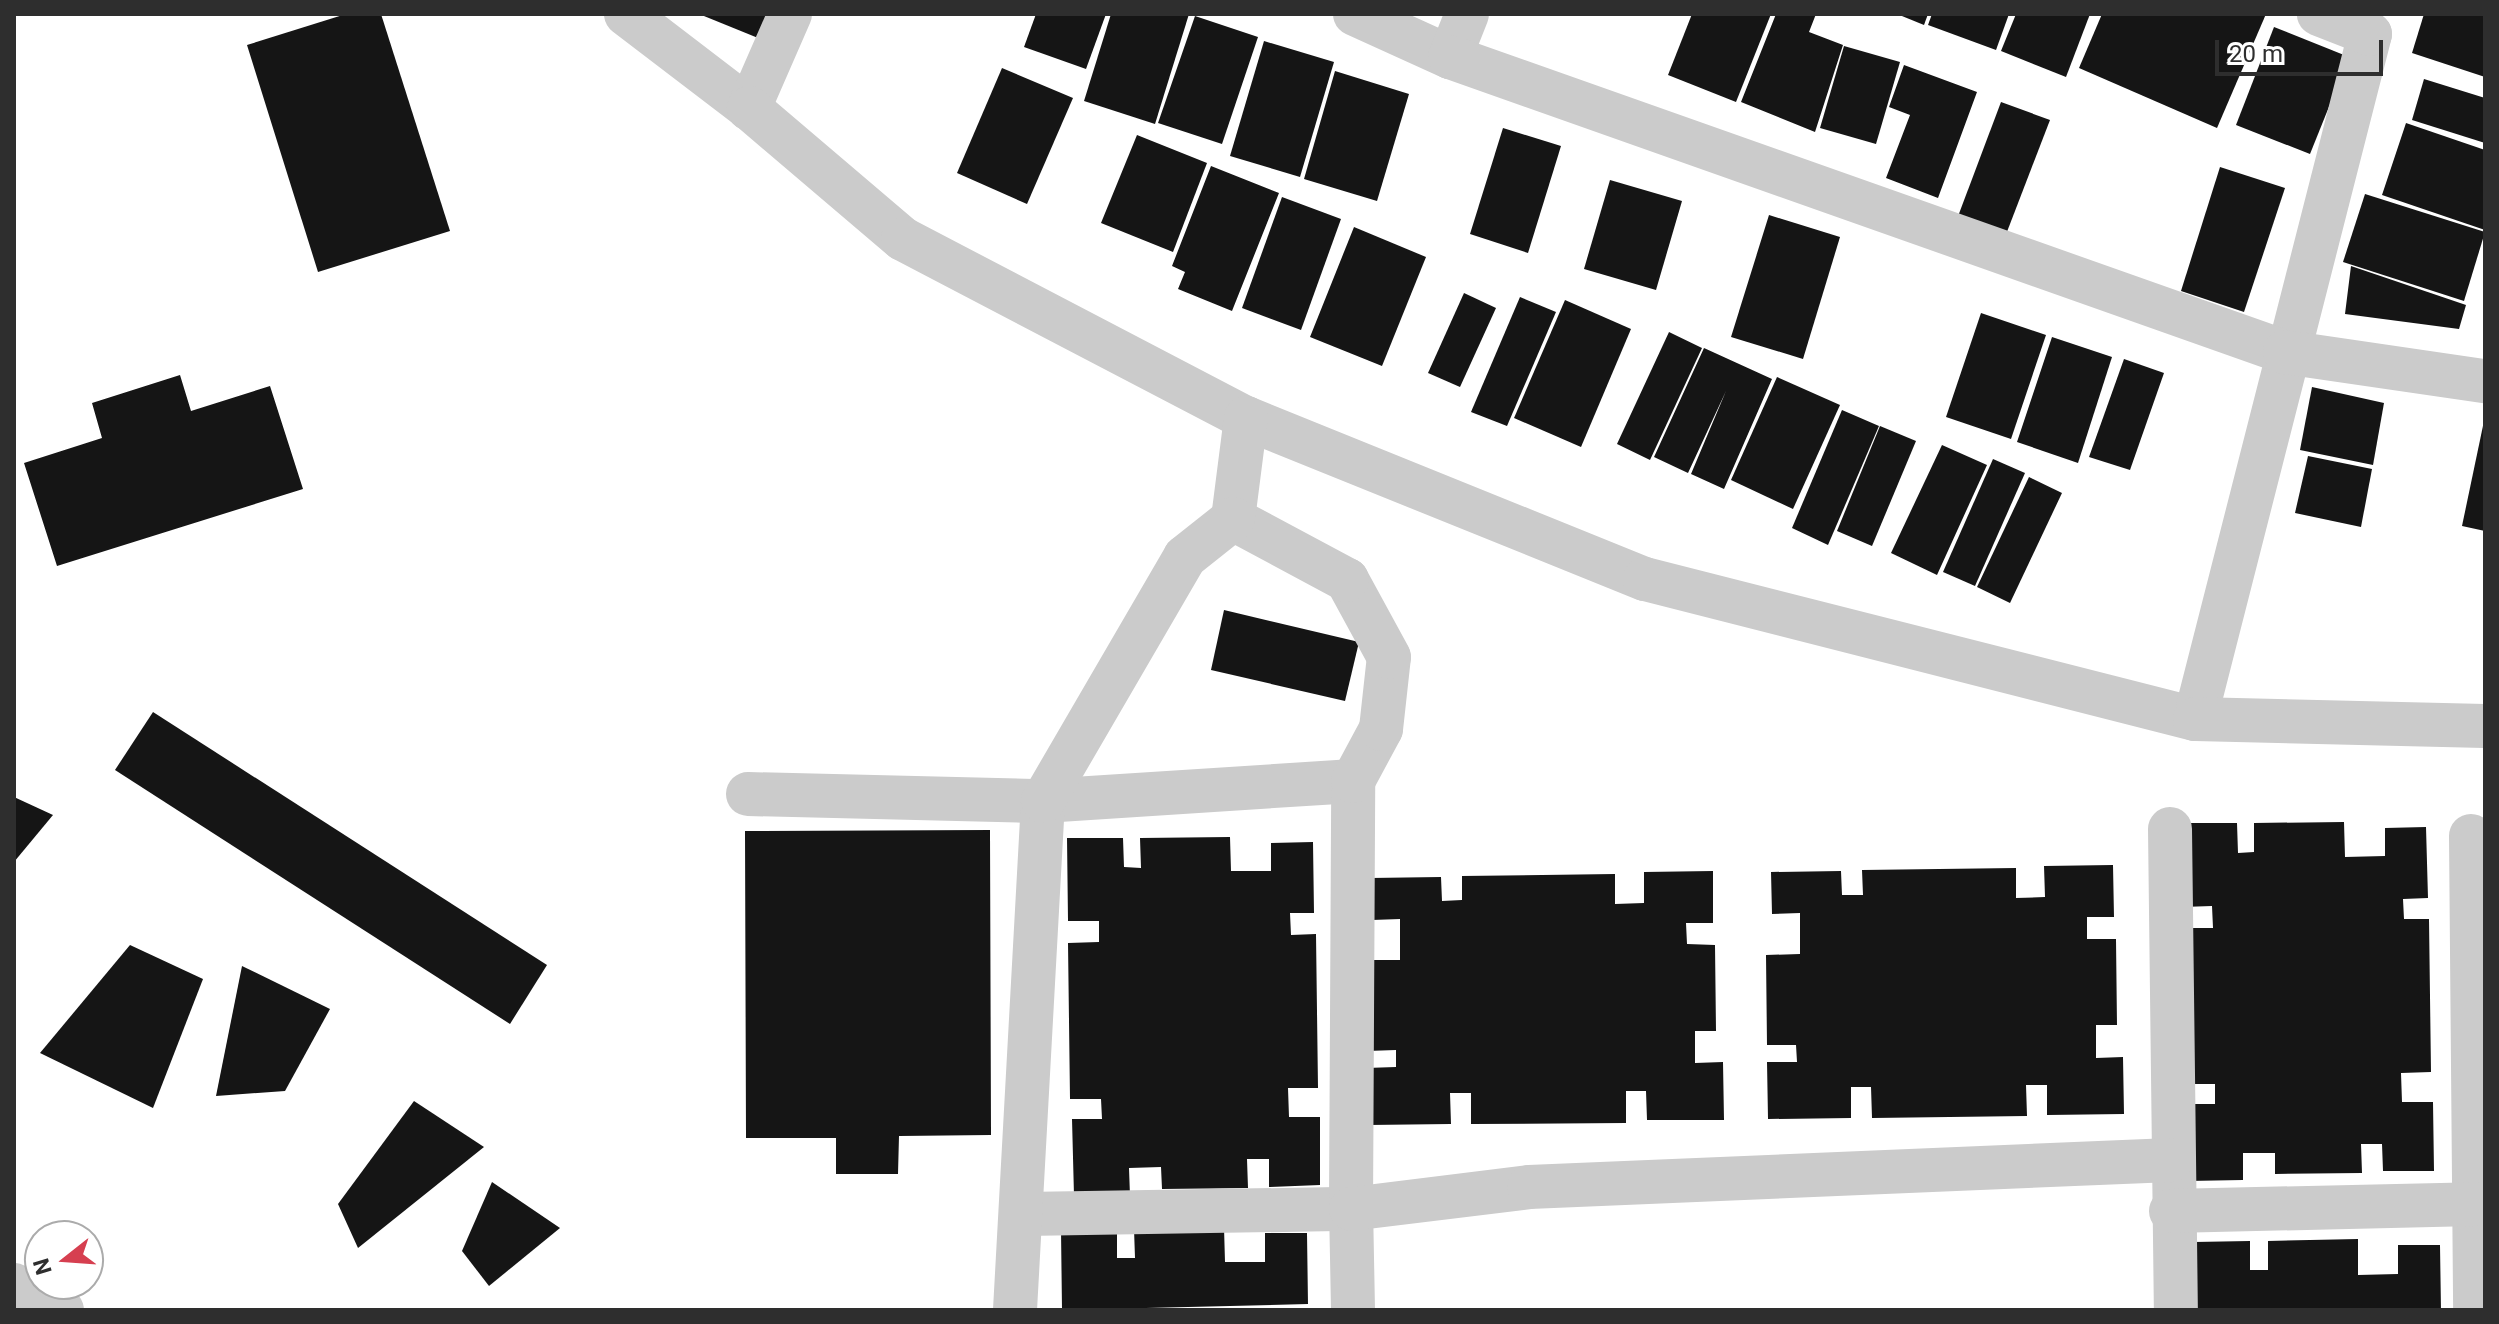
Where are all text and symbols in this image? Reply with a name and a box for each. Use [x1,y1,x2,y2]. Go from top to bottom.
scale bar [2219,24,2387,74]
text: 20 m [2229,40,2283,68]
north arrow [24,1220,104,1300]
text: N [28,1255,57,1278]

